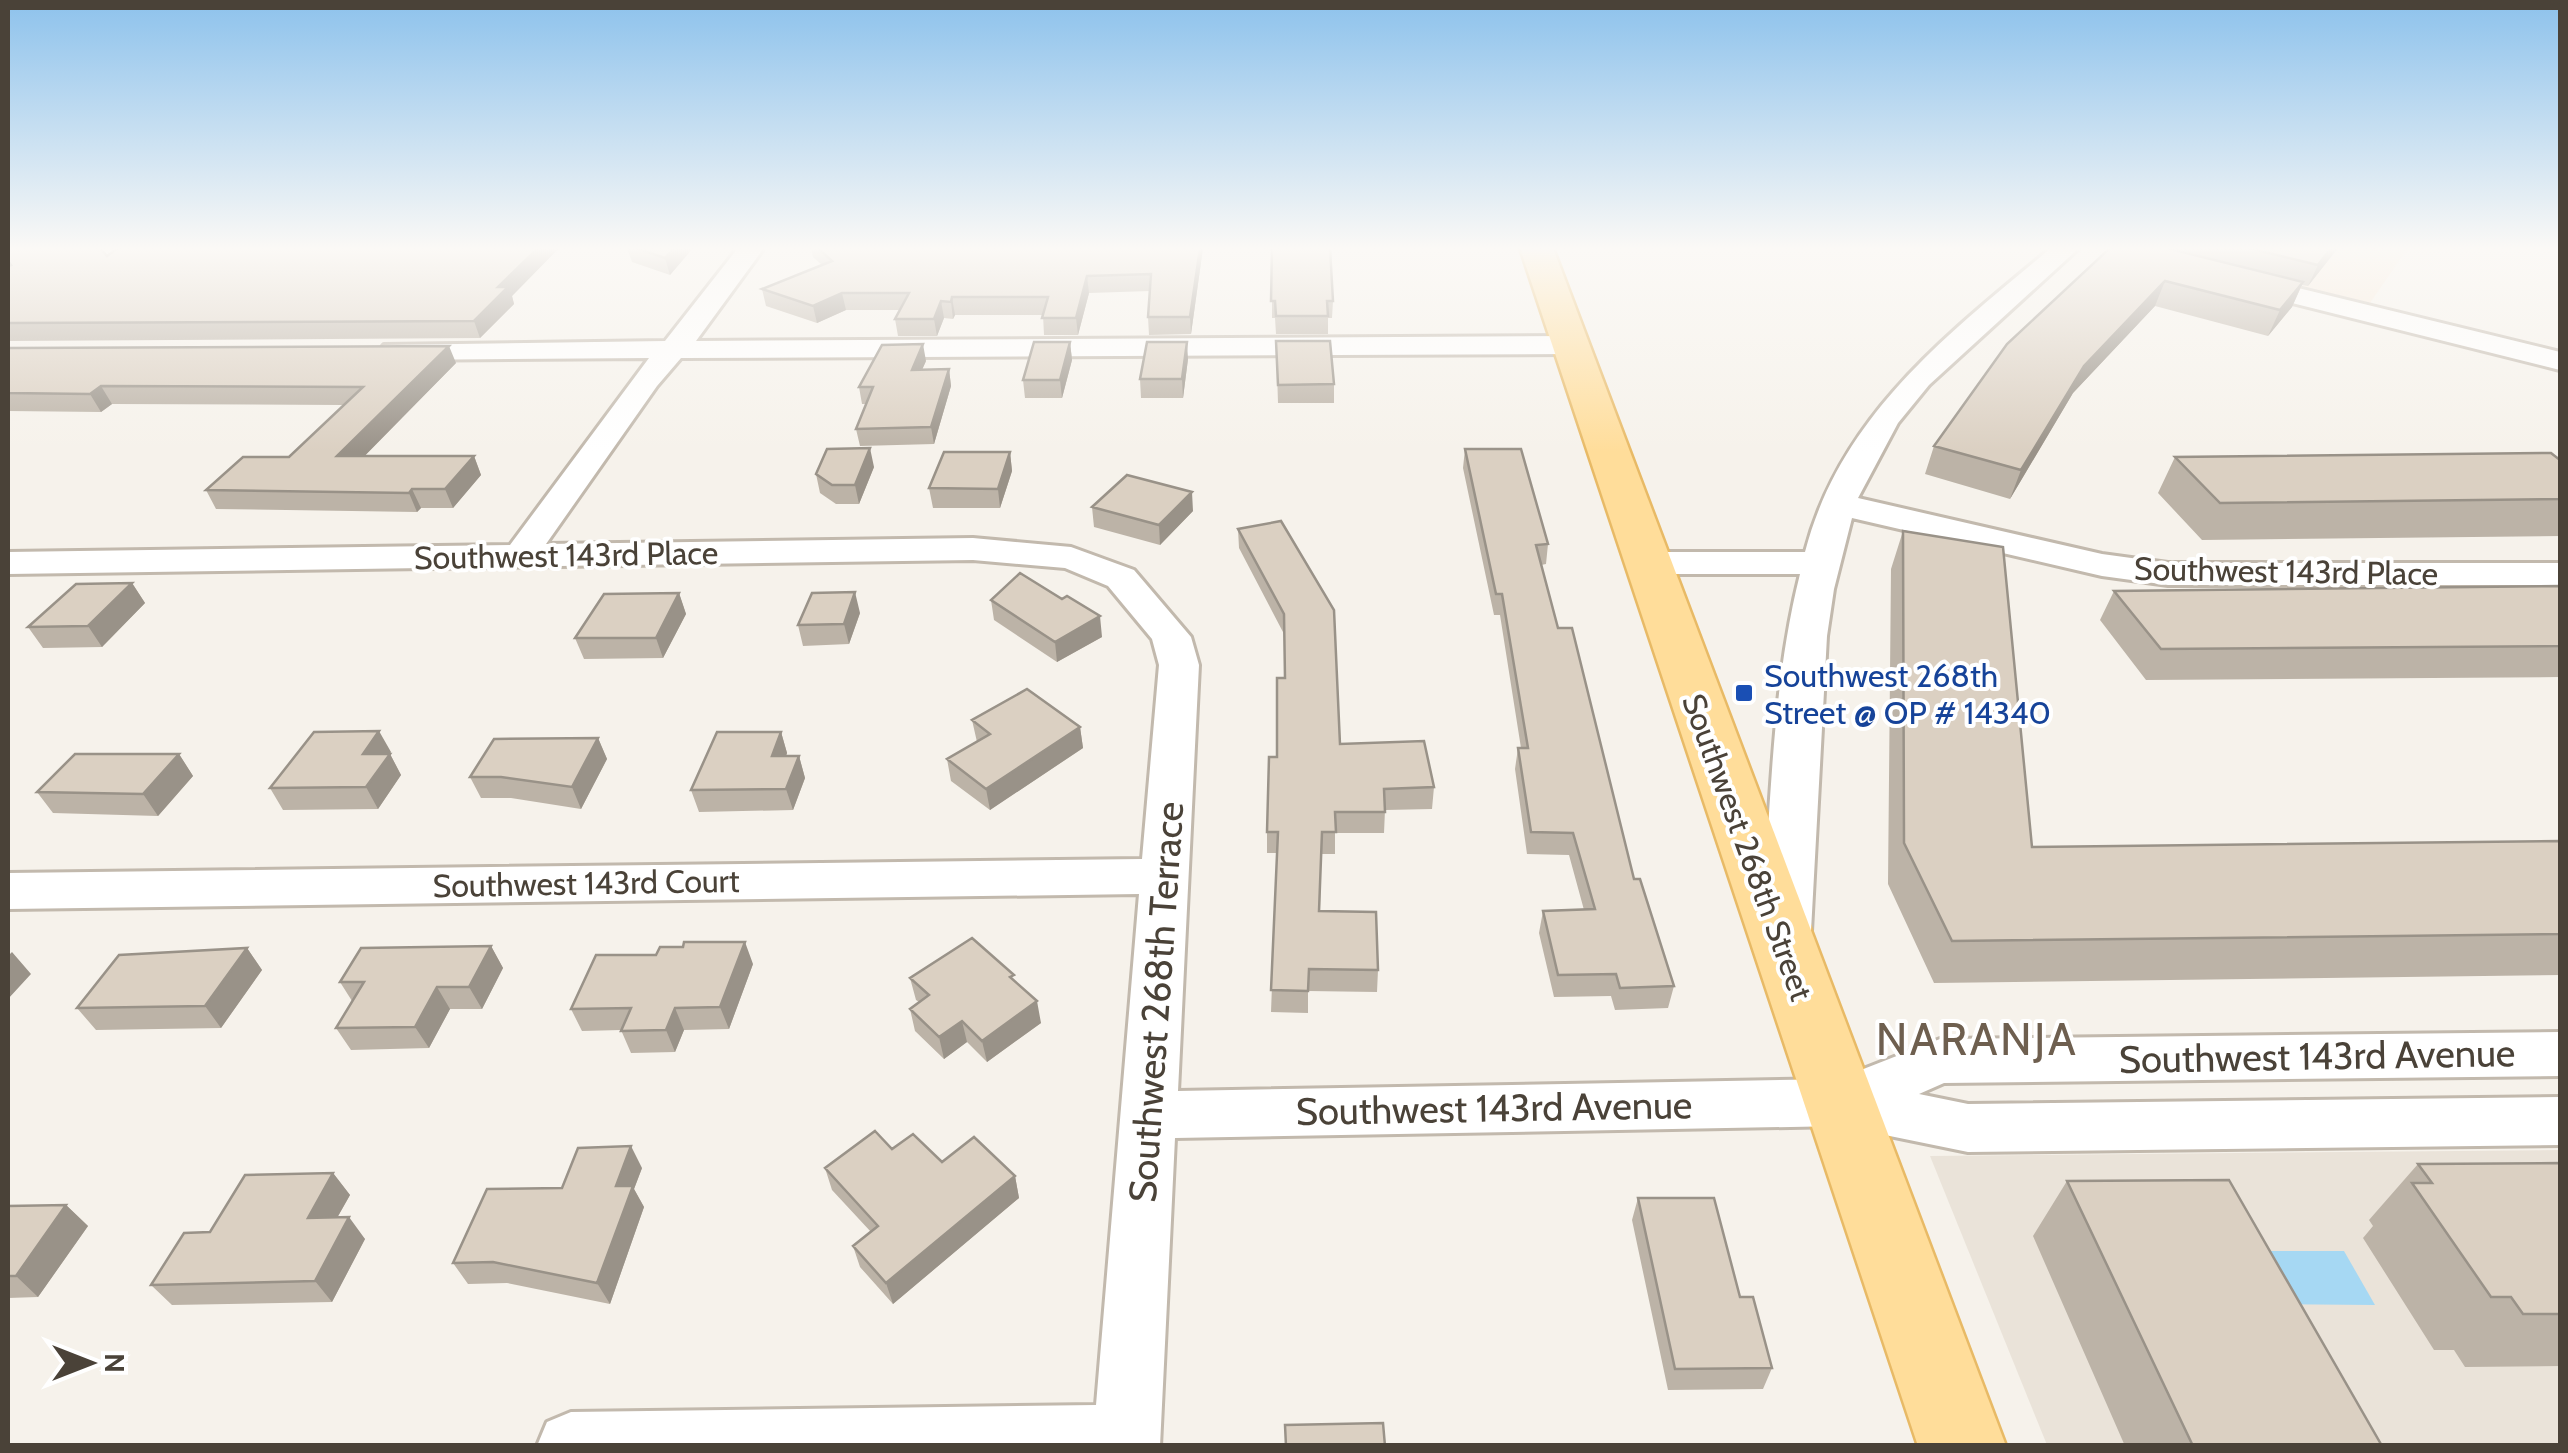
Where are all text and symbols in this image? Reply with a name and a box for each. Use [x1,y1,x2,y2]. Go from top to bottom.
street label: Southwest 143rd Place [414,533,718,577]
street label: Southwest 143rd Place [2134,549,2438,593]
place label: Southwest 268th Street @ OP # 14340 [1764,656,2051,732]
marker: Southwest 268th Street @ OP # 14340 [1733,682,1755,704]
street label: Southwest 268th Street [1674,688,1822,1006]
street label: Southwest 268th Terrace [1119,800,1193,1204]
street label: Southwest 143rd Court [432,861,740,905]
district label: NARANJA [1876,1012,2078,1066]
street label: Southwest 143rd Avenue [2118,1029,2516,1083]
street label: Southwest 143rd Avenue [1295,1081,1693,1135]
north arrow [40,1313,140,1413]
text: N [98,1353,132,1373]

